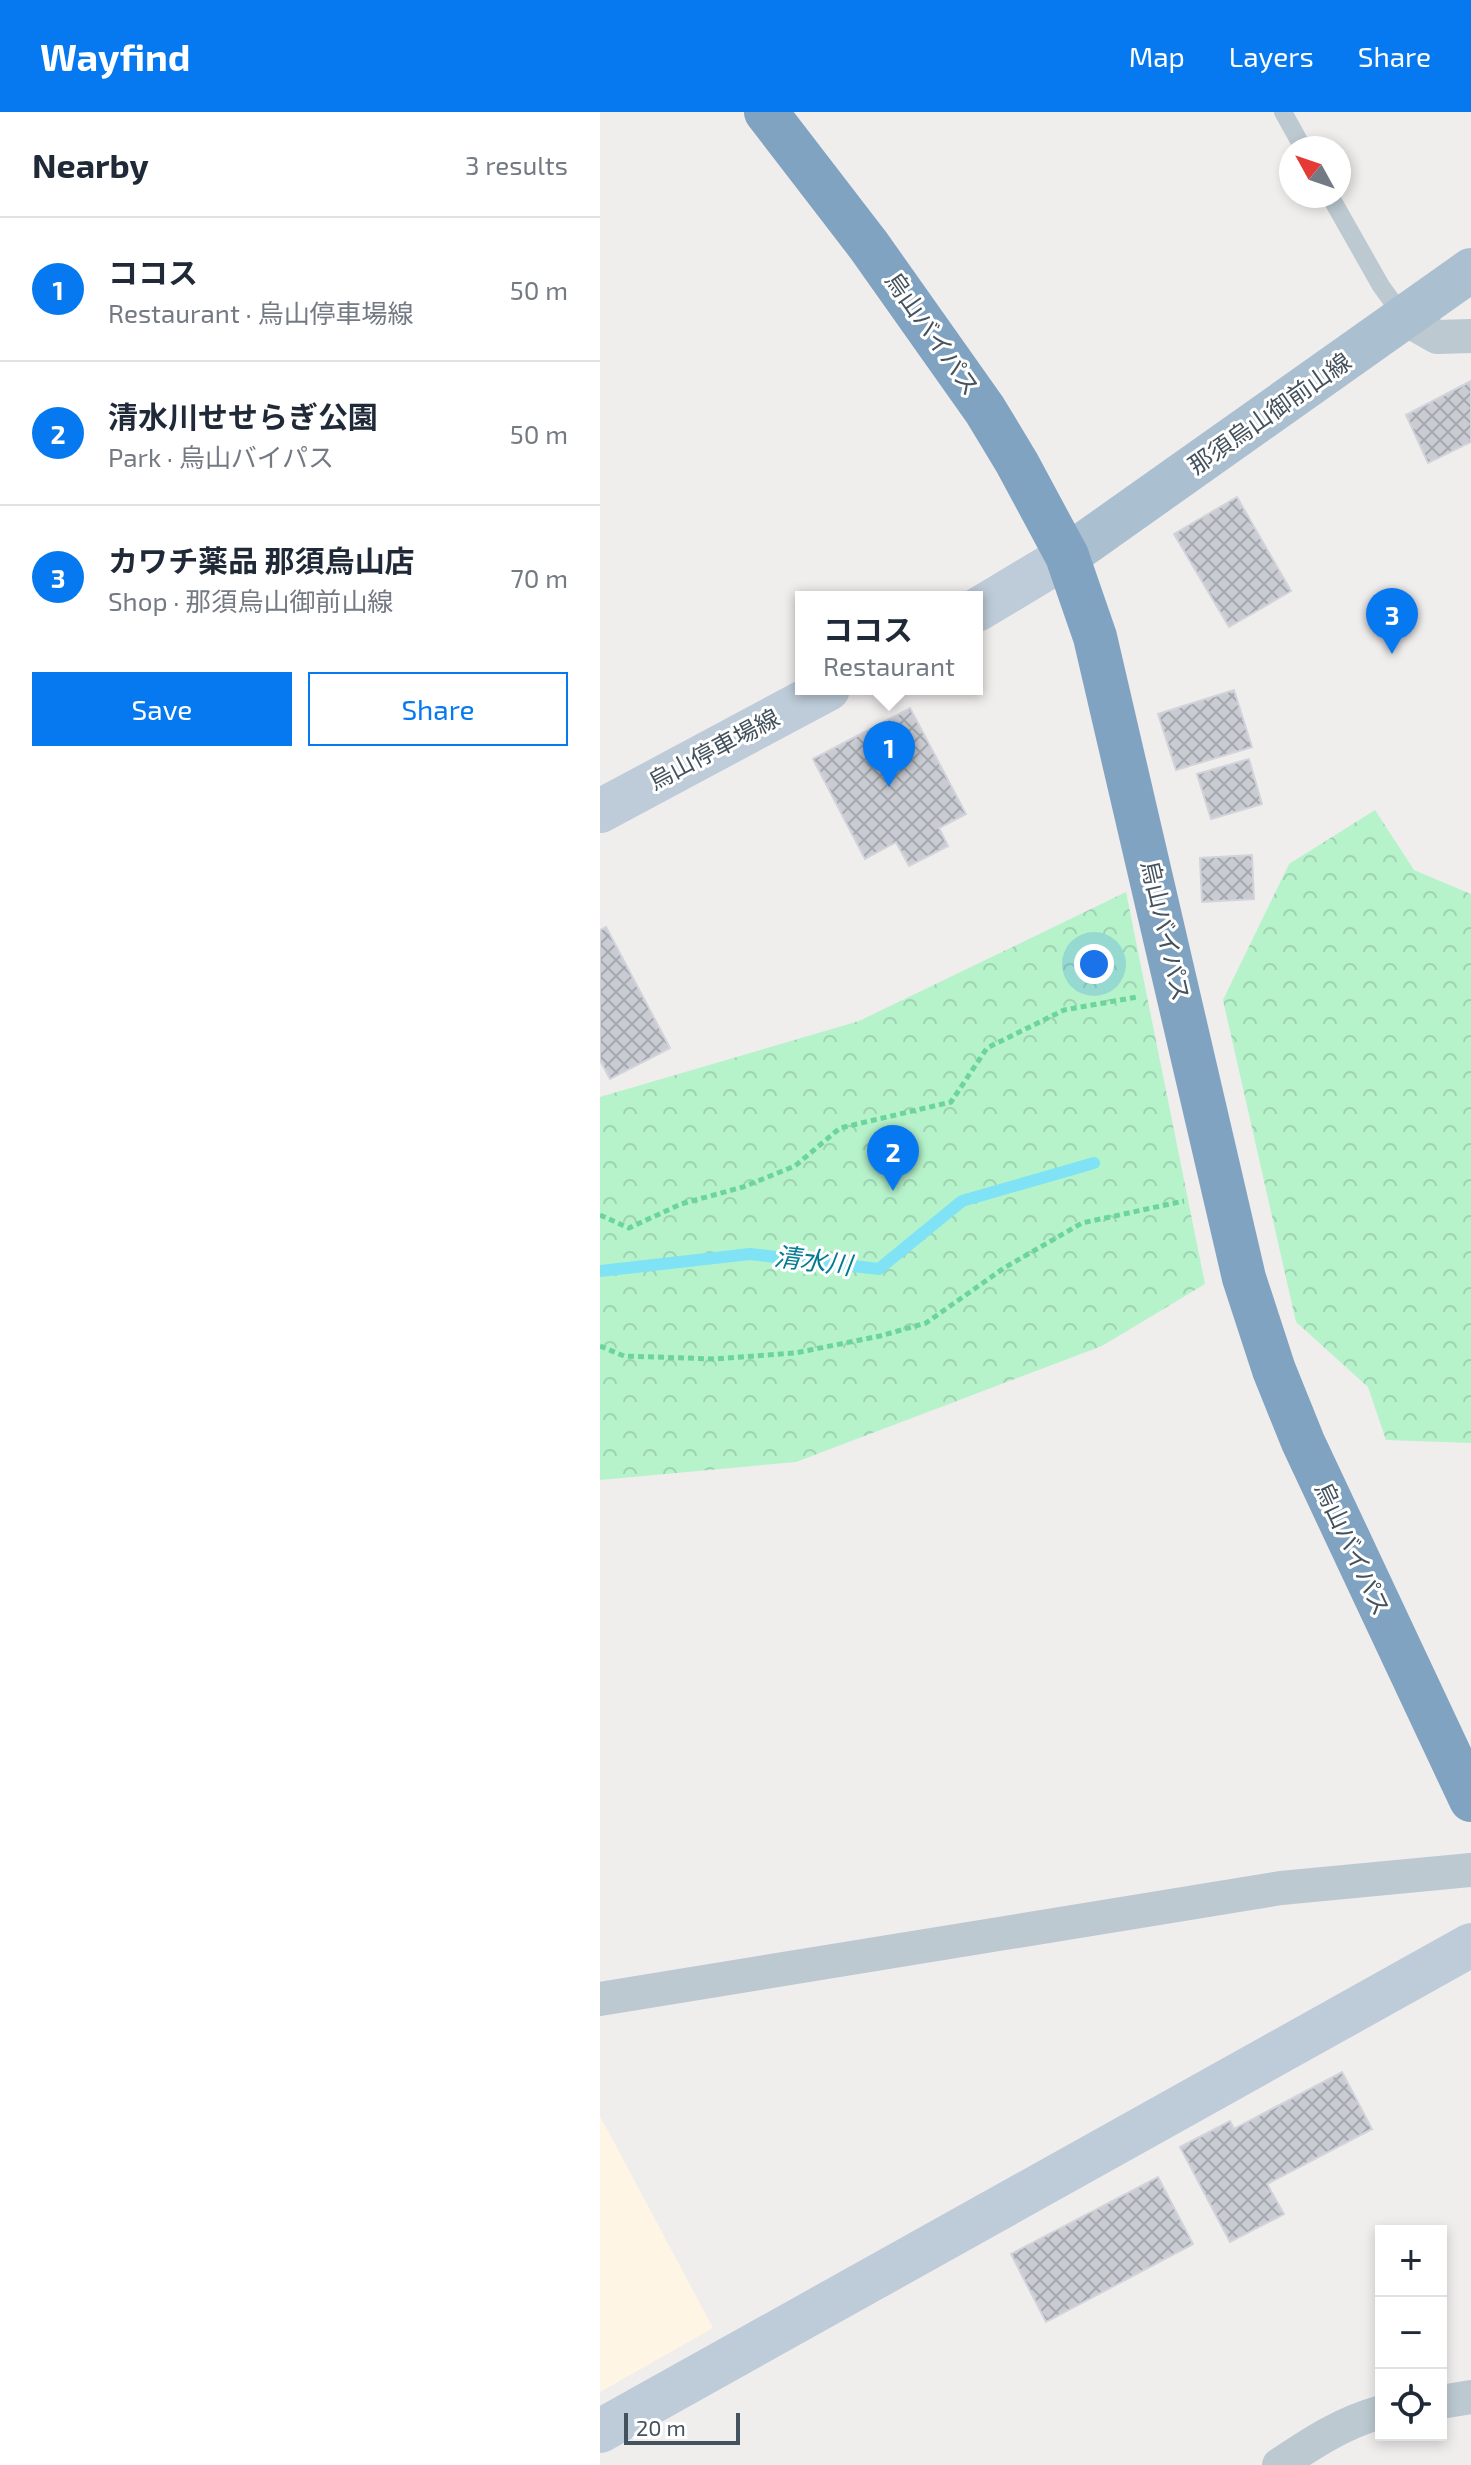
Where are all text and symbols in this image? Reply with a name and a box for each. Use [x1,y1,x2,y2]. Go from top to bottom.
text: Wayfind [40,33,191,79]
text: Map [1129,39,1185,73]
text: Layers [1229,39,1314,73]
text: Share [1358,39,1431,73]
north arrow [1279,136,1351,208]
text: Nearby [32,144,149,185]
text: 3 results [465,149,568,180]
text: ココス [108,254,198,290]
street label: 烏山バイパス [880,266,986,400]
text: 1 [52,274,64,305]
text: 50 m [510,274,568,305]
text: Restaurant · 烏山停車場線 [108,297,414,328]
street label: 那須烏山御前山線 [1182,346,1356,480]
text: 清水川せせらぎ公園 [108,398,378,434]
text: 2 [50,418,66,449]
text: 50 m [510,418,568,449]
text: Park · 烏山バイパス [108,441,334,472]
text: カワチ薬品 那須烏山店 [108,542,414,578]
text: 3 [51,562,65,593]
text: 70 m [510,562,568,593]
text: Shop · 那須烏山御前山線 [108,585,393,616]
pin: 3 [1366,588,1418,654]
popup [795,591,983,695]
text: ココス [823,611,913,647]
text: Restaurant [823,650,955,681]
button: Save [32,672,292,746]
button: Share [308,672,568,746]
street label: 烏山停車場線 [643,702,784,795]
pin: 1 [863,721,915,787]
street label: 烏山バイパス [1136,857,1197,1004]
your location [1074,944,1114,984]
pin: 2 [867,1125,919,1191]
water label: 清水川 [773,1239,857,1280]
street label: 烏山バイパス [1310,1477,1397,1620]
map controls [1375,2225,1447,2441]
button: + [1375,2225,1447,2297]
button: − [1375,2297,1447,2369]
button: locate [1375,2369,1447,2441]
scale bar [624,2409,740,2445]
text: 20 m [636,2414,686,2440]

